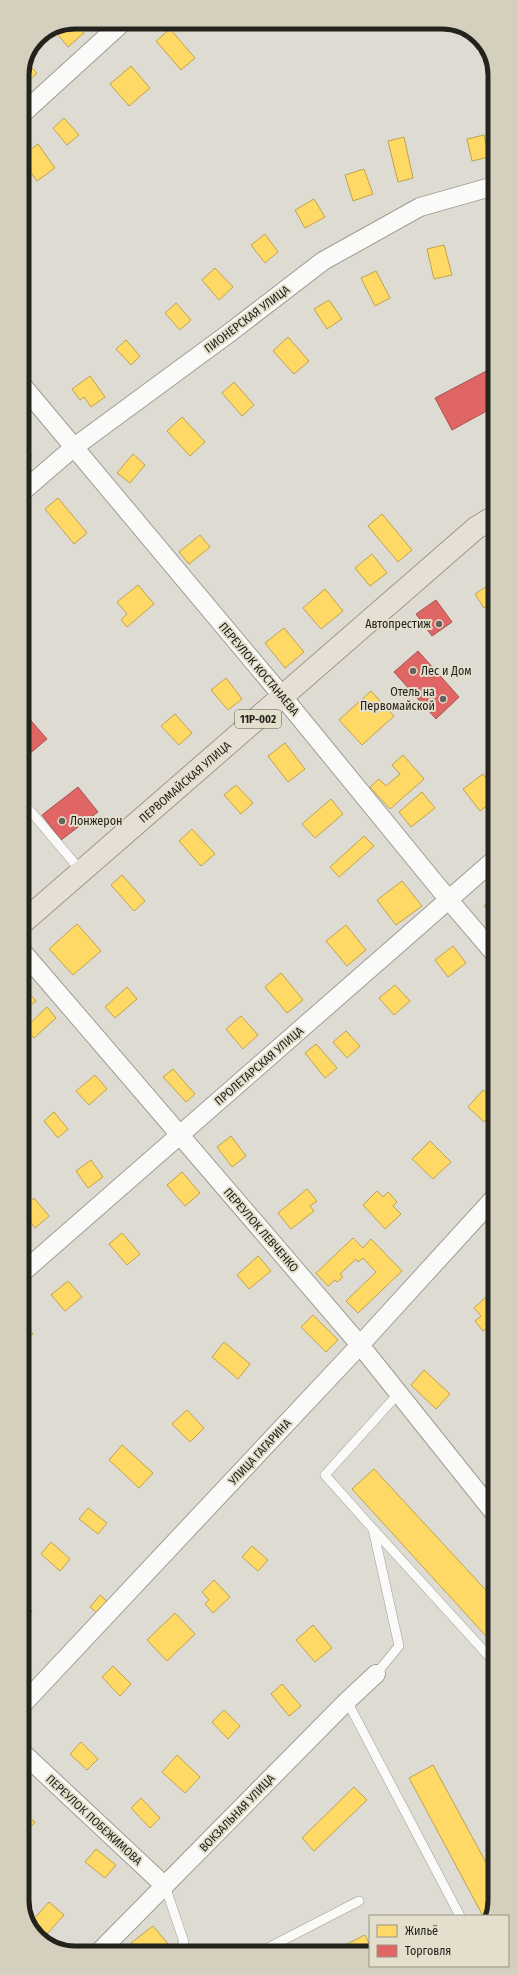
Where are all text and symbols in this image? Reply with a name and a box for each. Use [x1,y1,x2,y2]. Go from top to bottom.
street label: ПИОНЕРСКАЯ УЛИЦА [202,282,293,356]
place label: Автопрестиж [365,617,431,631]
marker: Автопрестиж [434,619,444,629]
street label: ПЕРЕУЛОК КОСТАНАЕВА [216,620,302,719]
place label: Лес и Дом [421,664,471,678]
marker: Лес и Дом [408,666,418,676]
place label: Отель на Первомайской [360,685,435,713]
marker: Отель на Первомайской [438,694,448,704]
road number: 11Р-002 [235,710,281,728]
street label: ПЕРВОМАЙСКАЯ УЛИЦА [136,737,234,826]
place label: Лонжерон [70,814,122,828]
marker: Лонжерон [57,816,67,826]
street label: ПРОЛЕТАРСКАЯ УЛИЦА [212,1023,307,1108]
street label: ПЕРЕУЛОК ЛЕВЧЕНКО [221,1185,301,1275]
street label: УЛИЦА ГАГАРИНА [225,1416,294,1488]
street label: ВОКЗАЛЬНАЯ УЛИЦА [197,1771,278,1855]
street label: ПЕРЕУЛОК ПОБЕЖИМОВА [43,1772,145,1868]
legend [369,1915,509,1967]
text: Жильё [405,1924,438,1938]
text: Торговля [405,1944,451,1958]

